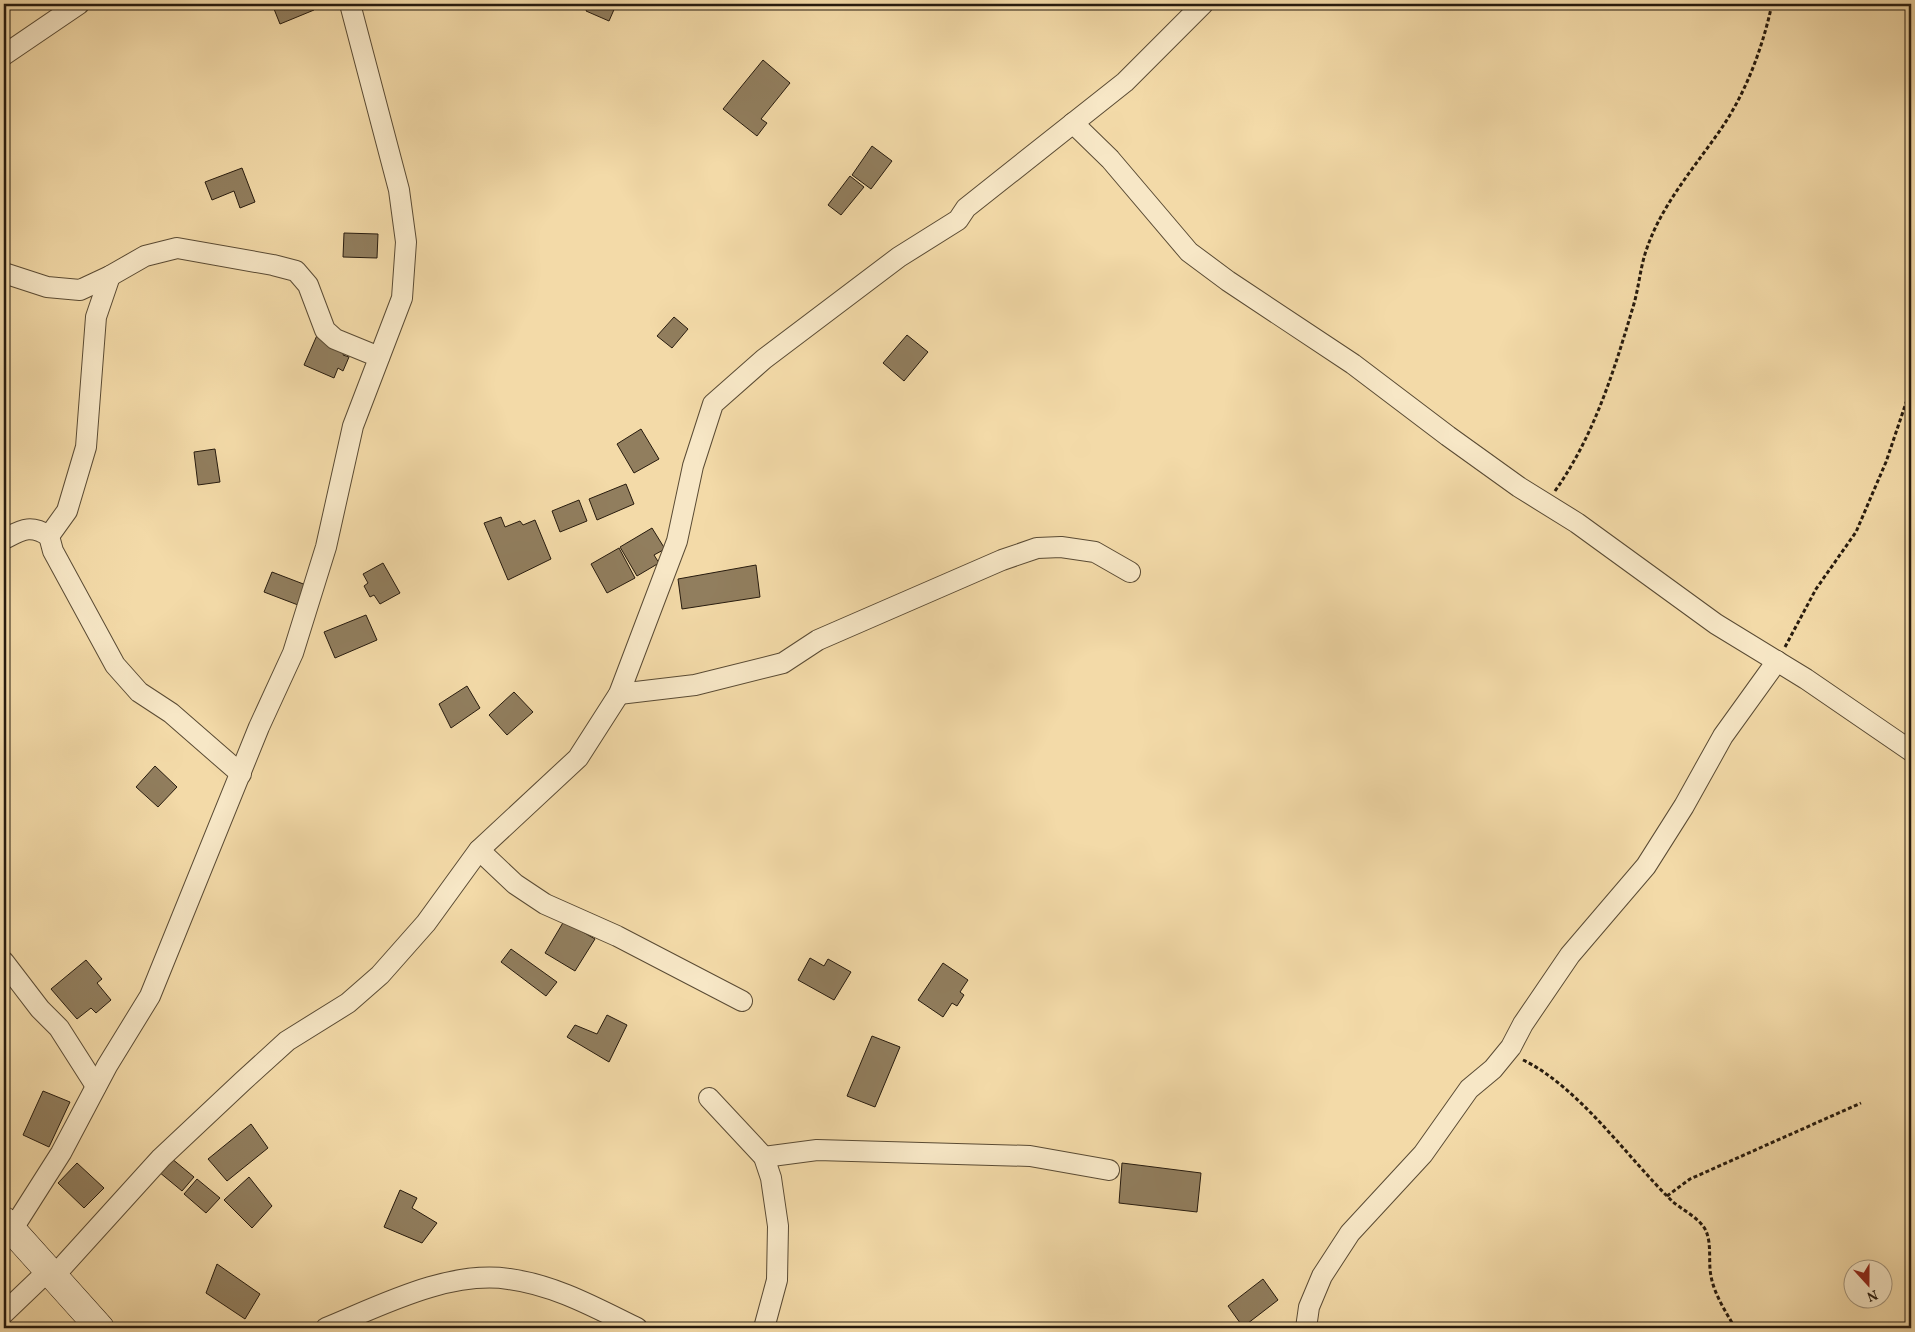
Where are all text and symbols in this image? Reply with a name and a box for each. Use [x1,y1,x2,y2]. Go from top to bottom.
north arrow [1842,1260,1892,1310]
text: N [1864,1284,1880,1305]

